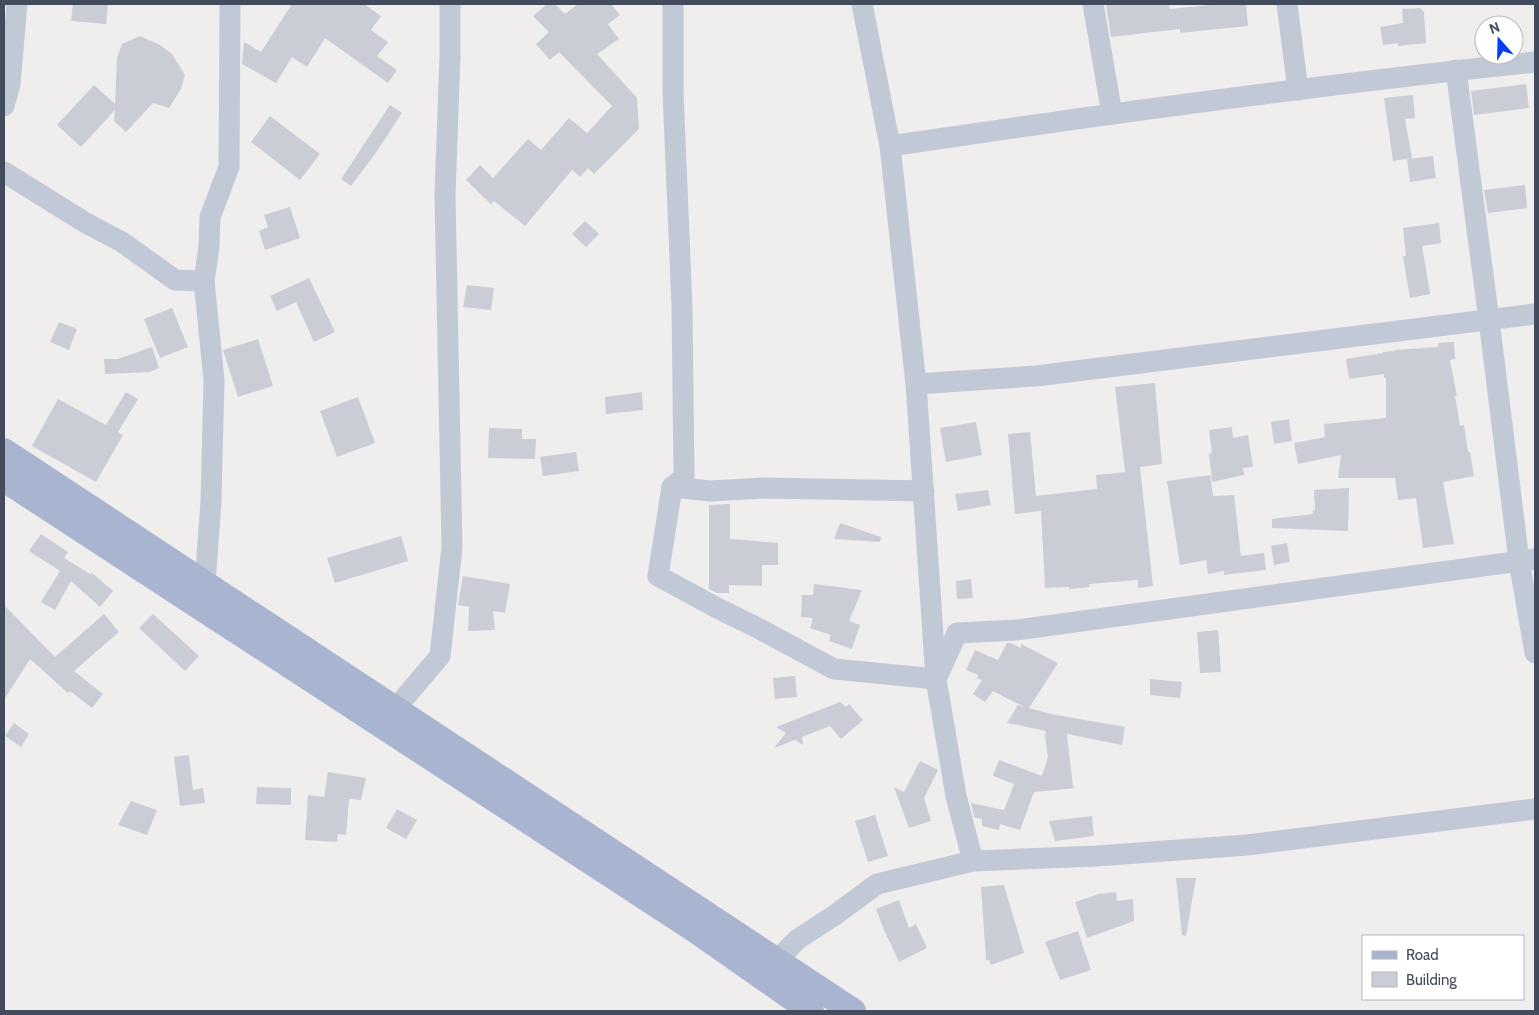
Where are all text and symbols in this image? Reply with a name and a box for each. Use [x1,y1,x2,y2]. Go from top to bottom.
north arrow [1474,15,1524,65]
text: N [1487,18,1502,38]
legend [1362,935,1524,1000]
text: Road [1406,946,1439,964]
text: Building [1406,971,1457,989]

